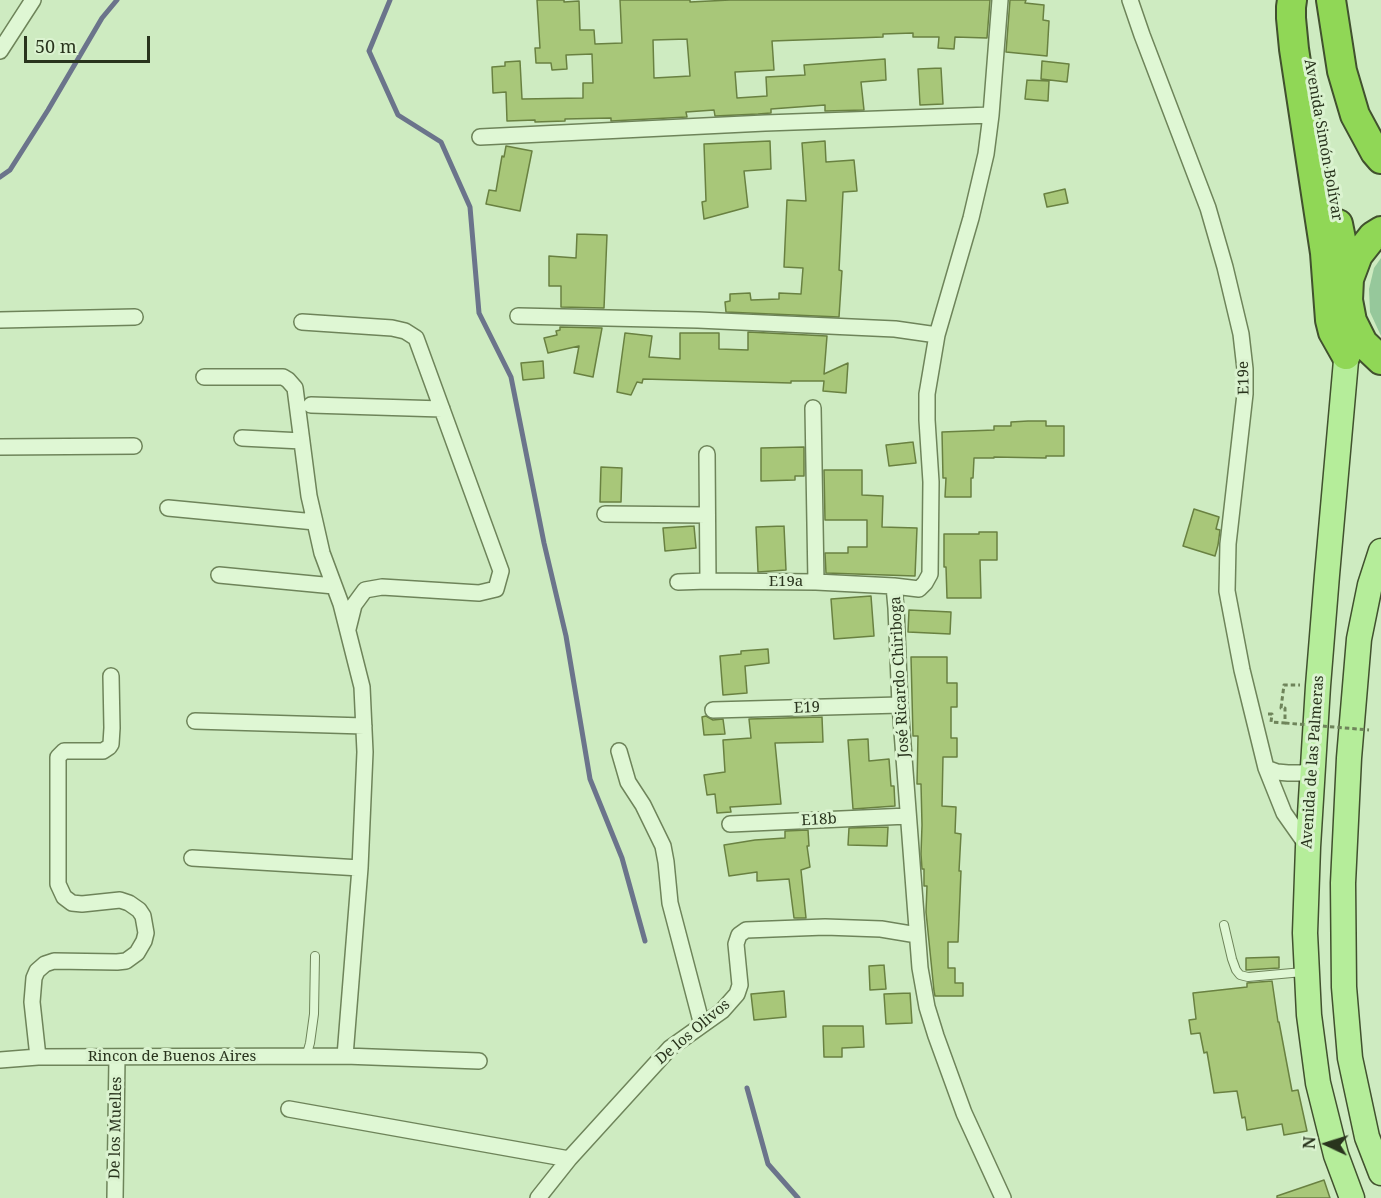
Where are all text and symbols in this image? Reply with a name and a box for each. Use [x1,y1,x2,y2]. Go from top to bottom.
scale bar [27,24,153,62]
text: 50 m [35,34,77,58]
street label: Avenida Simón Bolívar [1300,58,1346,222]
street label: E19e [1235,361,1253,395]
street label: E19a [769,573,803,591]
street label: José Ricardo Chiriboga [887,596,913,758]
street label: Avenida de las Palmeras [1298,675,1328,849]
street label: E19 [794,699,820,717]
street label: E18b [801,810,837,830]
street label: De los Olivos [652,996,734,1068]
street label: Rincon de Buenos Aires [88,1048,256,1066]
street label: De los Muelles [106,1077,126,1179]
north arrow [1297,1114,1357,1174]
text: N [1298,1136,1320,1150]

